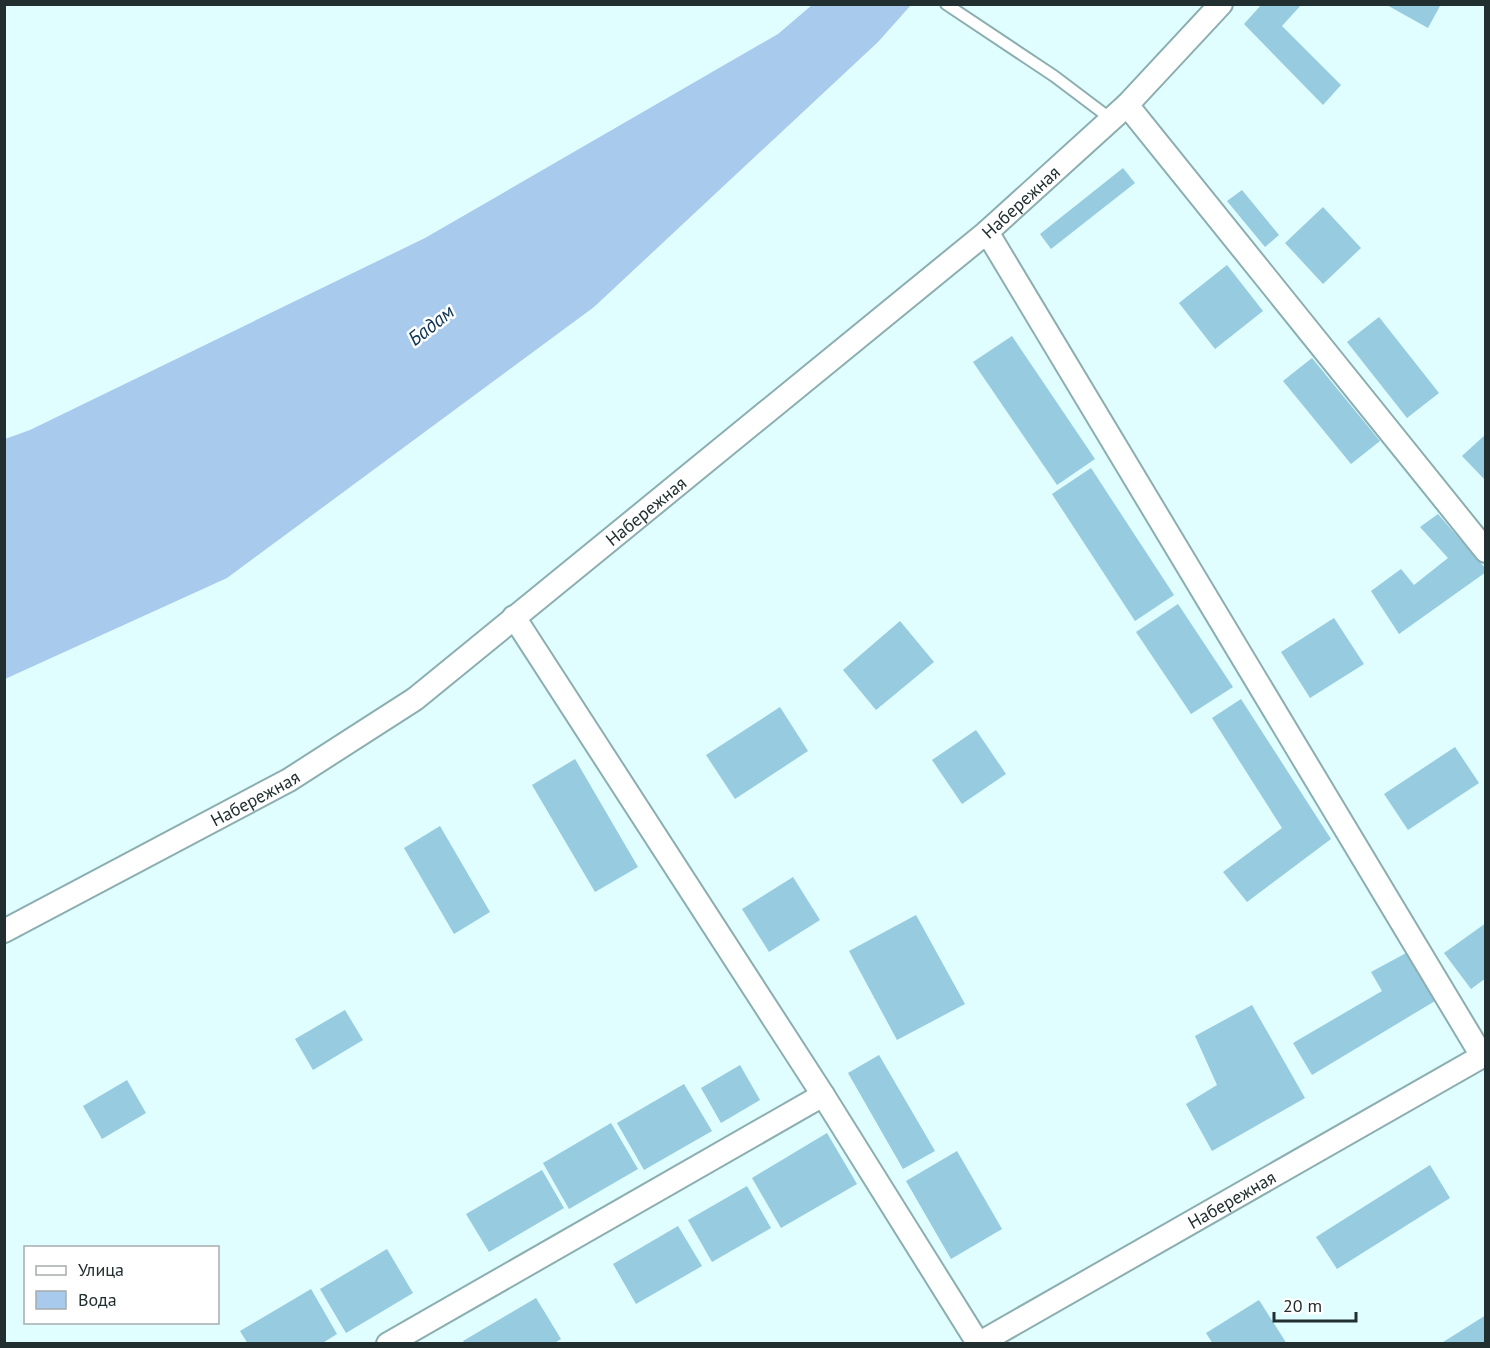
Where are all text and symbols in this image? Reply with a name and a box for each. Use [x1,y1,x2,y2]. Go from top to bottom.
street label: Набережная [977,160,1064,243]
water label: Бадам [402,298,460,351]
street label: Набережная [600,471,691,551]
street label: Набережная [206,765,304,831]
street label: Набережная [1183,1165,1280,1233]
legend [24,1246,219,1324]
text: Улица [78,1258,124,1281]
scale bar [1274,1285,1356,1323]
text: Вода [78,1288,117,1311]
text: 20 m [1283,1294,1322,1317]

